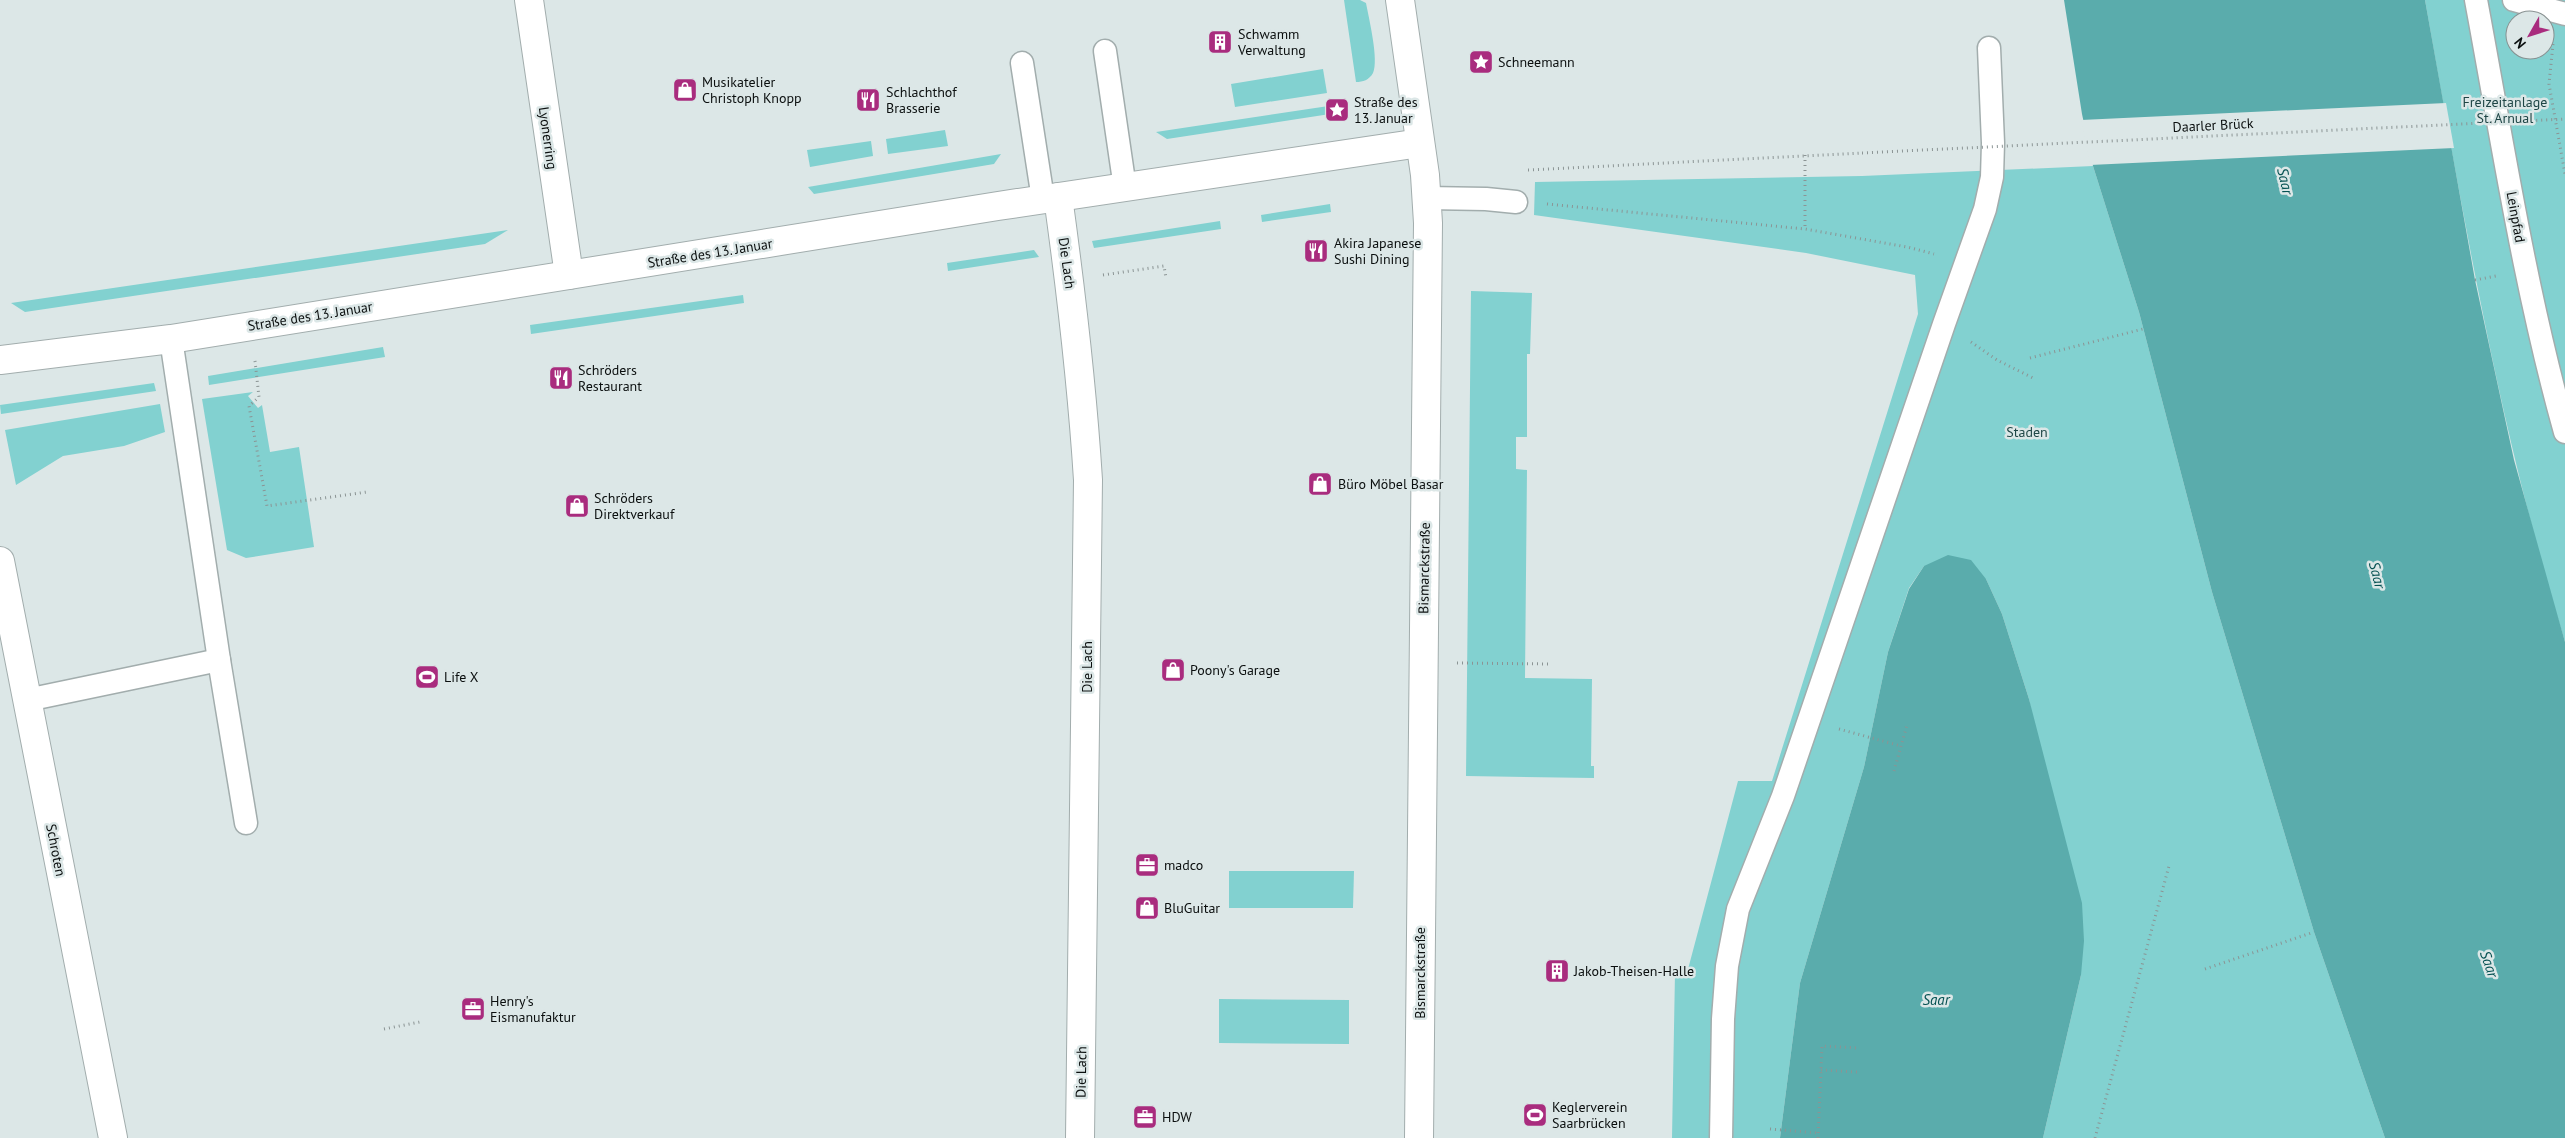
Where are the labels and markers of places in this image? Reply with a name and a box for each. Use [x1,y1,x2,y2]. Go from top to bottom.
place label: Schwamm Verwaltung [1237,25,1306,59]
building icon: Schwamm Verwaltung [1207,29,1233,55]
place icon: Schneemann [1468,49,1494,75]
place label: Schneemann [1498,53,1575,71]
place label: Musikatelier Christoph Knopp [702,73,802,107]
shop icon: Musikatelier Christoph Knopp [672,77,698,103]
place label: Schlachthof Brasserie [886,83,957,117]
restaurant icon: Schlachthof Brasserie [855,87,881,113]
place label: Straße des 13. Januar [1354,93,1418,127]
place icon: Straße des 13. Januar [1324,97,1350,123]
place label: Akira Japanese Sushi Dining [1334,234,1421,268]
restaurant icon: Akira Japanese Sushi Dining [1303,238,1329,264]
place label: Schröders Restaurant [578,361,642,395]
restaurant icon: Schröders Restaurant [548,365,574,391]
shop icon: Büro Möbel Basar [1307,471,1333,497]
place label: Büro Möbel Basar [1338,475,1444,493]
place label: Schröders Direktverkauf [594,489,675,523]
shop icon: Schröders Direktverkauf [564,493,590,519]
shop icon: Poony's Garage [1160,657,1186,683]
place label: Poony's Garage [1190,661,1280,679]
sports icon: Life X [414,664,440,690]
place label: Life X [444,668,479,686]
office icon: madco [1134,852,1160,878]
place label: madco [1164,856,1203,874]
shop icon: BluGuitar [1134,895,1160,921]
place label: BluGuitar [1164,899,1220,917]
building icon: Jakob-Theisen-Halle [1544,958,1570,984]
place label: Jakob-Theisen-Halle [1573,962,1694,980]
place label: Henry's Eismanufaktur [490,992,576,1026]
office icon: Henry's Eismanufaktur [460,996,486,1022]
place label: Keglerverein Saarbrücken [1552,1098,1627,1132]
sports icon: Keglerverein Saarbrücken [1522,1102,1548,1128]
office icon: HDW [1132,1104,1158,1130]
place label: HDW [1162,1108,1192,1126]

